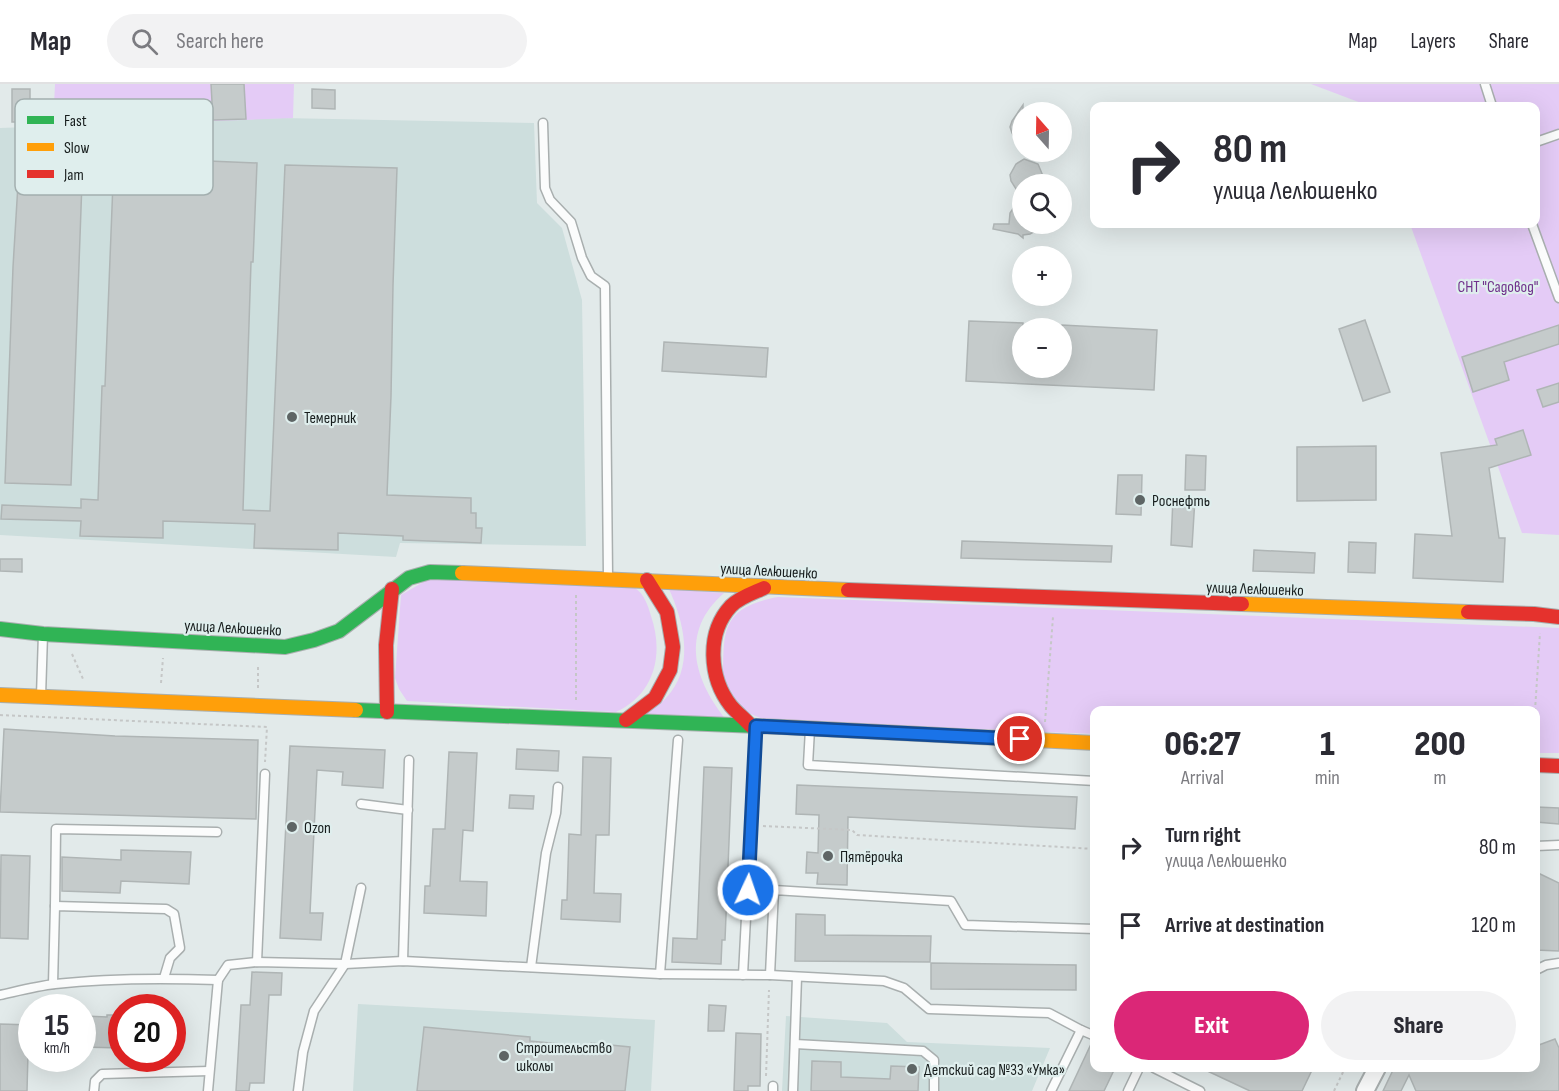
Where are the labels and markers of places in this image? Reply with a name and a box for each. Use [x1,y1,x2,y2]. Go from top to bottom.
place label: Темерник [304,409,357,428]
marker: Темерник [285,410,299,424]
place label: Роснефть [1152,492,1210,511]
marker: Роснефть [1133,493,1147,507]
pin [994,713,1045,764]
place label: Ozon [304,819,331,838]
marker: Ozon [285,820,299,834]
place label: Пятёрочка [840,848,903,867]
marker: Пятёрочка [821,849,835,863]
place label: Строительство школы [516,1039,612,1076]
marker: Строительство школы [497,1049,511,1063]
place label: Детский сад №33 «Умка» [924,1061,1065,1080]
marker: Детский сад №33 «Умка» [905,1062,919,1076]

